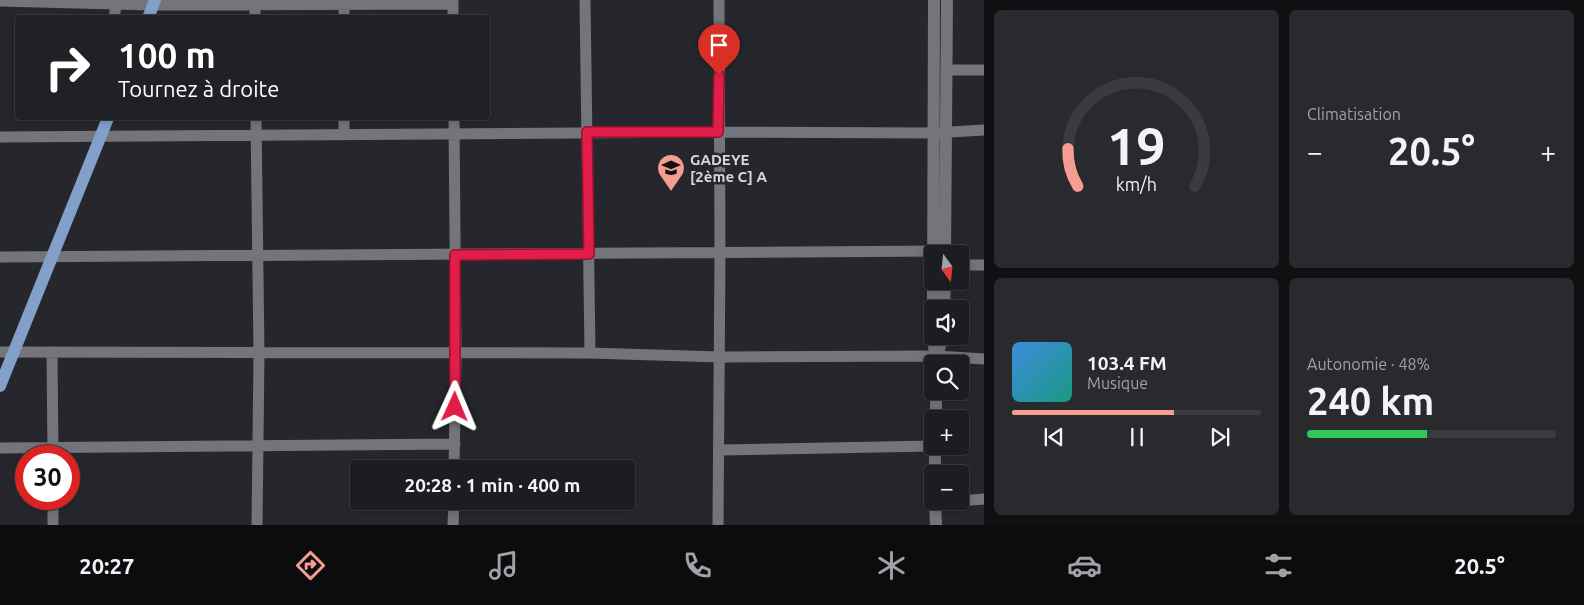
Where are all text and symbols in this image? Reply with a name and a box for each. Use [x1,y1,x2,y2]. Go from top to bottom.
pin [698,24,740,75]
icon: arrive [705,31,733,59]
icon: right [35,35,100,100]
text: 100 m [118,35,216,75]
text: Tournez à droite [118,76,279,101]
text: Climatisation [1307,105,1401,123]
text: 19 [1107,117,1166,175]
text: 20.5° [1388,130,1475,172]
text: − [1307,136,1323,167]
text: + [1540,136,1556,167]
place label: GADEYE [2ème C] A [690,151,767,185]
school or university icon: GADEYE [2ème C] A [656,153,686,192]
text: km/h [1116,174,1157,194]
north arrow [924,245,969,290]
map controls [924,245,969,510]
button: sound [924,300,969,345]
text: 103.4 FM [1087,352,1167,374]
button: search [924,355,969,400]
text: Autonomie · 48% [1307,355,1430,373]
text: Musique [1087,374,1148,392]
position arrow [428,380,480,432]
text: 240 km [1307,380,1434,422]
button: + [924,410,969,455]
icon: previous [1040,423,1068,451]
icon: pause [1123,423,1151,451]
icon: next [1206,423,1234,451]
speed limit sign: 30 [15,445,80,510]
button: − [924,465,969,510]
text: 20:28 · 1 min · 400 m [405,474,580,496]
icon: directions [293,548,328,583]
icon: music [486,548,521,583]
icon: phone [680,548,715,583]
icon: climate [874,548,909,583]
icon: car [1067,548,1102,583]
icon: filters [1261,548,1296,583]
text: 20:27 [79,553,134,578]
text: 20.5° [1454,553,1505,578]

